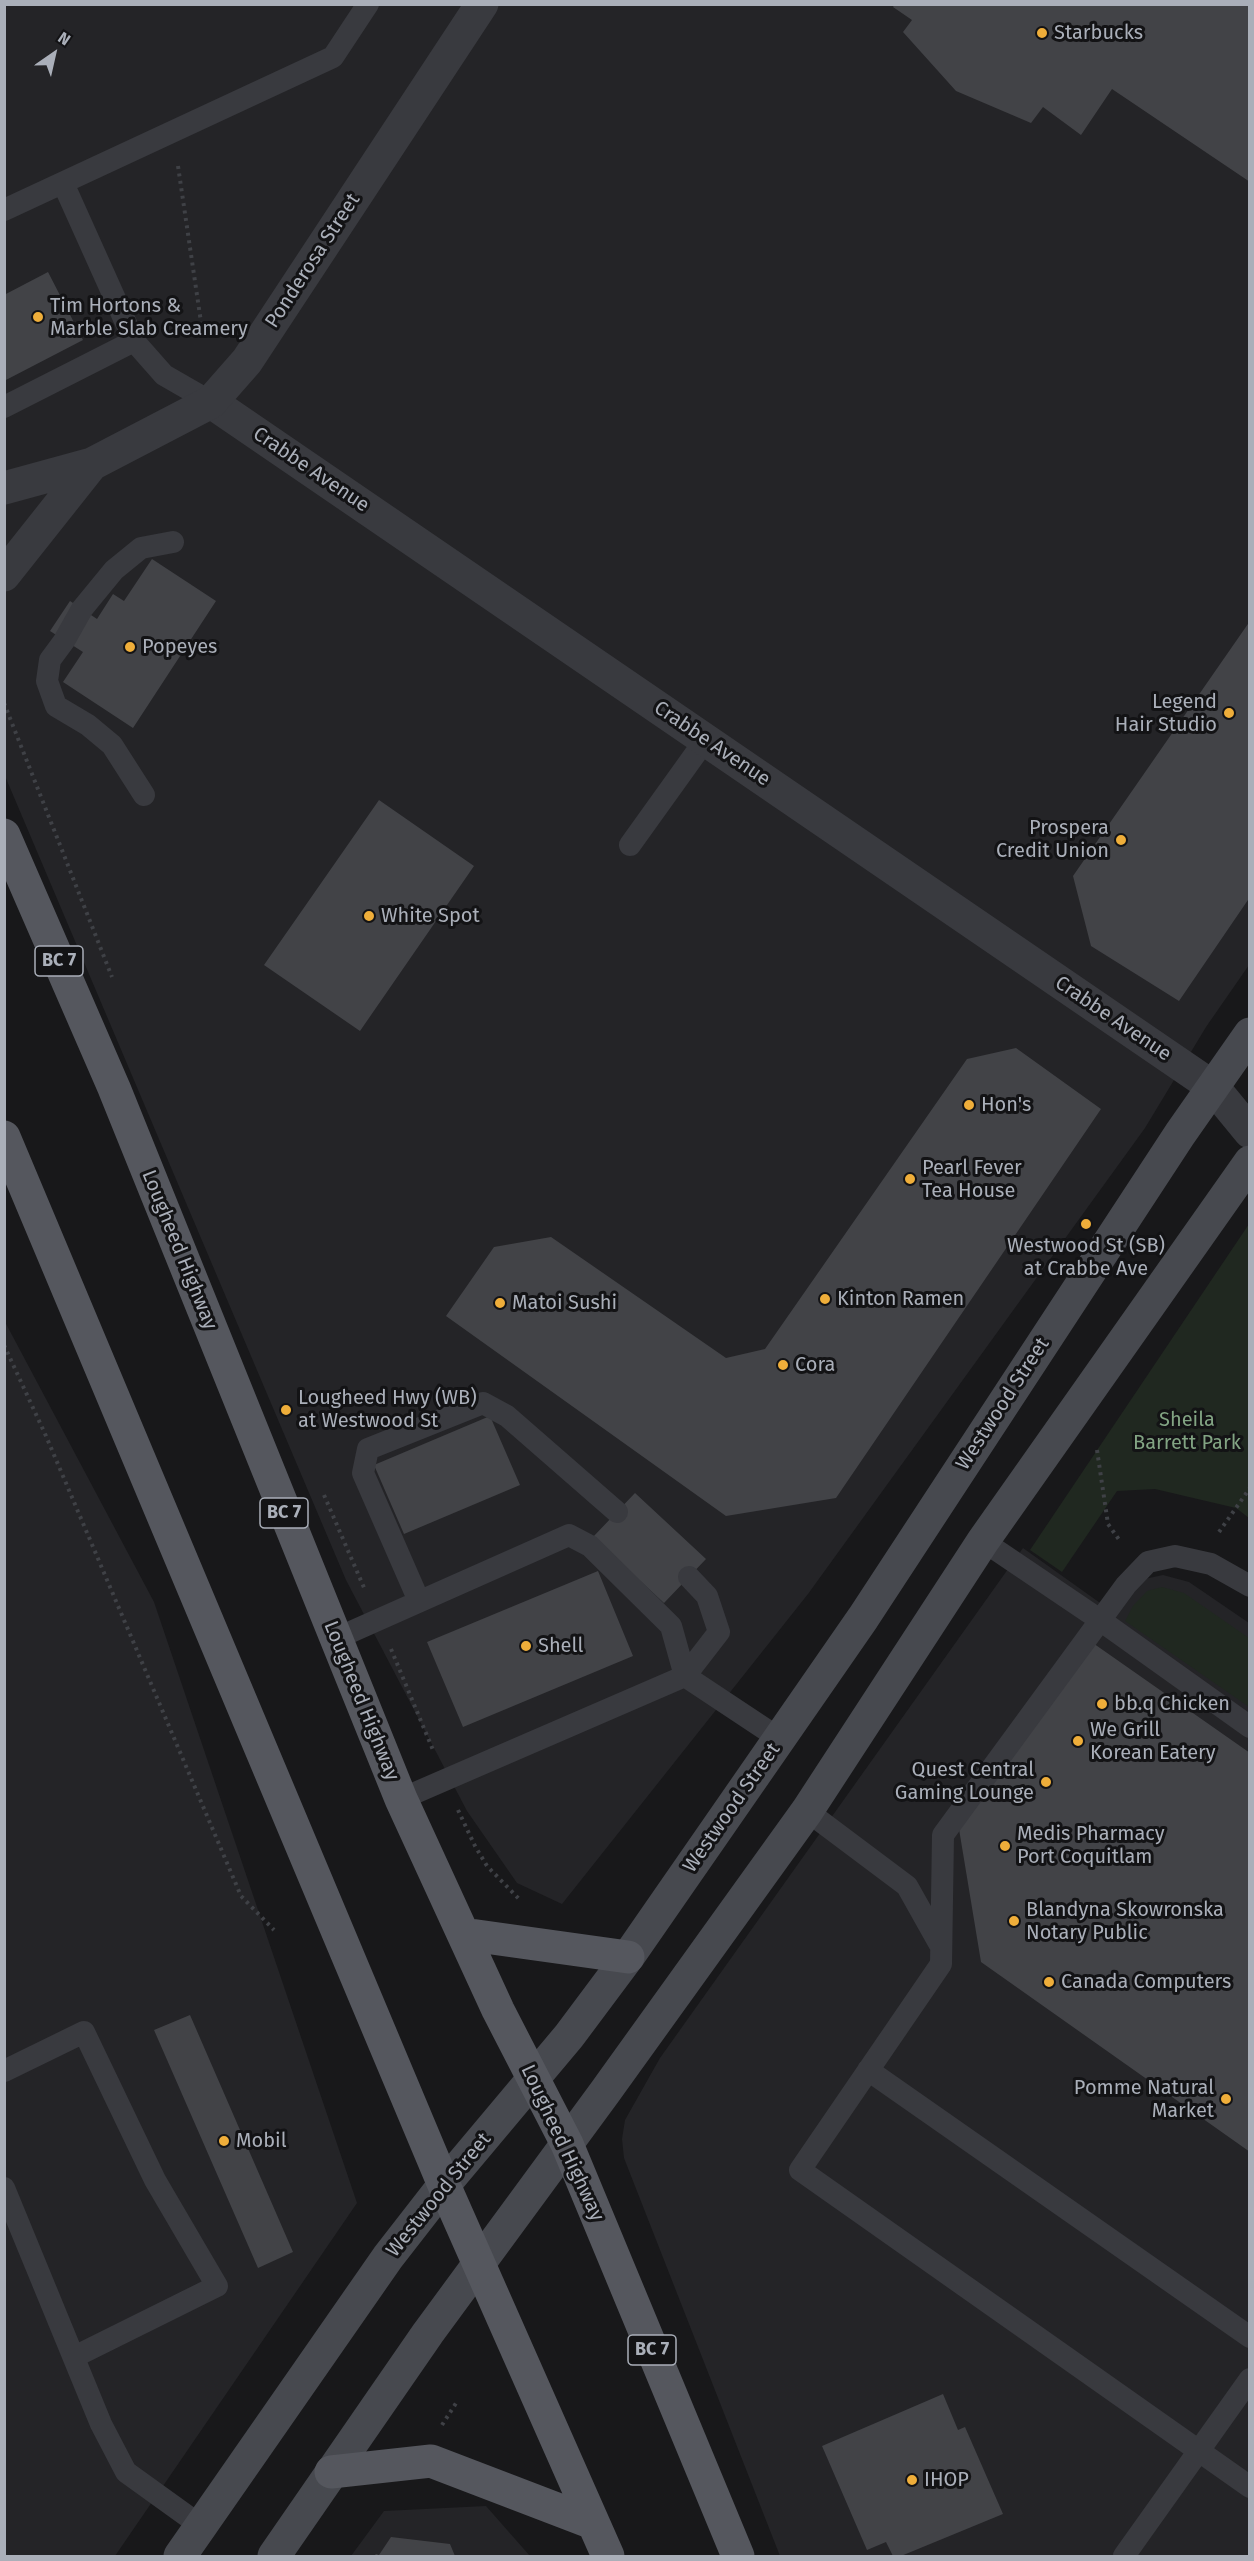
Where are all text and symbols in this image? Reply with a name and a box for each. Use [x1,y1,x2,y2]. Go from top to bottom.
place label: Starbucks [1054,21,1143,45]
north arrow [24,24,84,84]
marker: Starbucks [1035,26,1049,40]
text: N [55,28,74,50]
street label: Ponderosa Street [261,189,365,333]
place label: Tim Hortons & Marble Slab Creamery [50,294,248,341]
marker: Tim Hortons & Marble Slab Creamery [31,310,45,324]
street label: Crabbe Avenue [248,422,374,518]
place label: Popeyes [142,635,217,659]
marker: Popeyes [123,640,137,654]
place label: Legend Hair Studio [1115,690,1217,737]
street label: Crabbe Avenue [649,696,775,792]
marker: Legend Hair Studio [1222,706,1236,720]
place label: Prospera Credit Union [996,816,1109,863]
marker: Prospera Credit Union [1114,833,1128,847]
place label: White Spot [381,904,480,928]
marker: White Spot [362,909,376,923]
road number: BC 7 [35,946,83,976]
street label: Crabbe Avenue [1050,971,1176,1067]
place label: Hon's [981,1093,1031,1117]
marker: Hon's [962,1098,976,1112]
place label: Pearl Fever Tea House [922,1156,1022,1203]
street label: Lougheed Highway [136,1167,222,1333]
marker: Pearl Fever Tea House [903,1172,917,1186]
marker: Westwood St (SB) at Crabbe Ave [1079,1217,1093,1231]
place label: Westwood St (SB) at Crabbe Ave [1007,1234,1165,1281]
place label: Kinton Ramen [837,1287,964,1311]
place label: Matoi Sushi [512,1291,617,1315]
marker: Kinton Ramen [818,1292,832,1306]
marker: Matoi Sushi [493,1296,507,1310]
street label: Westwood Street [951,1333,1055,1475]
place label: Cora [795,1353,835,1377]
marker: Cora [776,1358,790,1372]
place label: Lougheed Hwy (WB) at Westwood St [298,1386,477,1433]
marker: Lougheed Hwy (WB) at Westwood St [279,1403,293,1417]
park label: Sheila Barrett Park [1133,1408,1241,1455]
road number: BC 7 [260,1498,308,1528]
street label: Lougheed Highway [318,1618,404,1784]
place label: Shell [538,1634,583,1658]
marker: Shell [519,1639,533,1653]
place label: bb.q Chicken [1114,1692,1230,1716]
marker: bb.q Chicken [1095,1697,1109,1711]
place label: We Grill Korean Eatery [1090,1718,1216,1765]
marker: We Grill Korean Eatery [1071,1734,1085,1748]
street label: Westwood Street [678,1738,786,1878]
place label: Quest Central Gaming Lounge [895,1758,1034,1805]
marker: Quest Central Gaming Lounge [1039,1775,1053,1789]
place label: Medis Pharmacy Port Coquitlam [1017,1822,1165,1869]
marker: Medis Pharmacy Port Coquitlam [998,1839,1012,1853]
place label: Blandyna Skowronska Notary Public [1026,1898,1224,1945]
marker: Blandyna Skowronska Notary Public [1007,1914,1021,1928]
place label: Canada Computers [1061,1970,1231,1994]
marker: Canada Computers [1042,1975,1056,1989]
street label: Lougheed Highway [515,2061,609,2225]
place label: Pomme Natural Market [1074,2076,1214,2123]
marker: Pomme Natural Market [1219,2092,1233,2106]
street label: Westwood Street [382,2128,496,2262]
place label: Mobil [236,2129,287,2153]
marker: Mobil [217,2134,231,2148]
road number: BC 7 [628,2335,676,2365]
place label: IHOP [924,2468,969,2492]
marker: IHOP [905,2473,919,2487]

